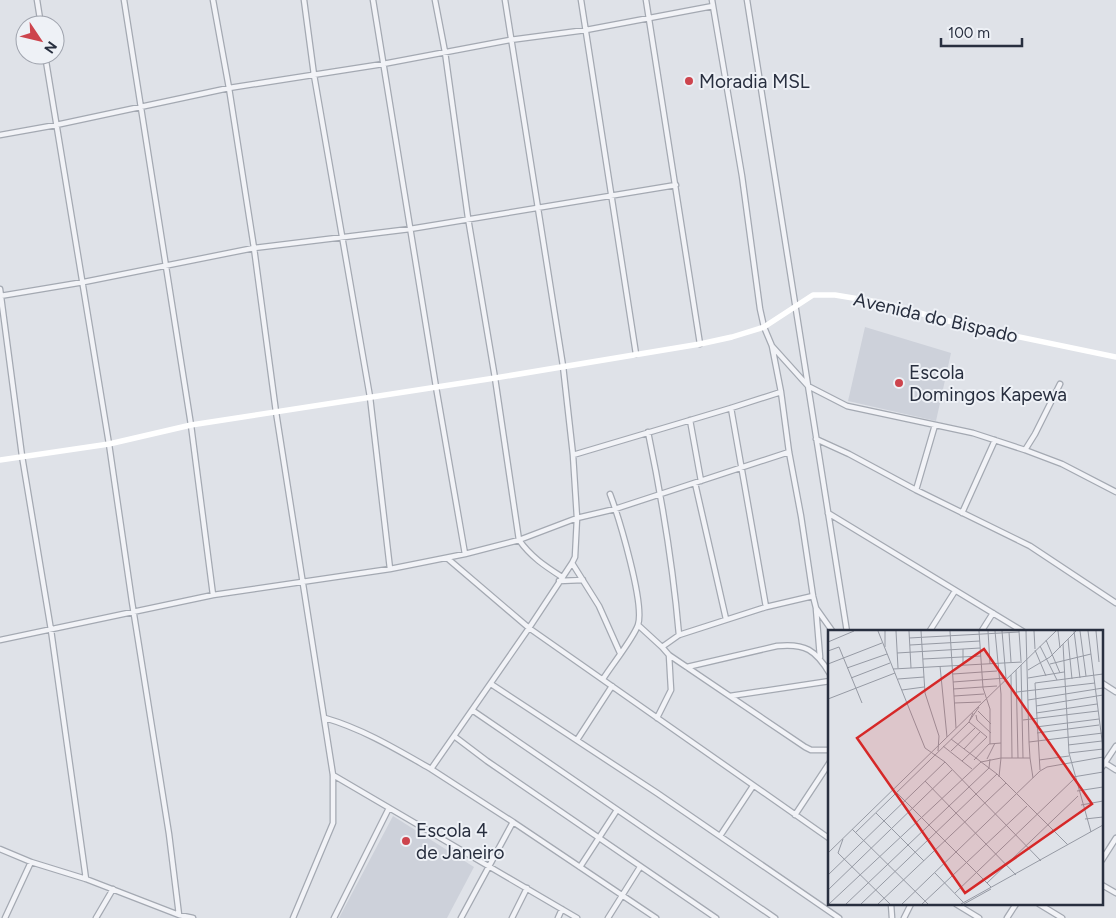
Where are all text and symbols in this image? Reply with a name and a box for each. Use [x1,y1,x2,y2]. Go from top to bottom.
north arrow [15,15,65,65]
scale bar [941,15,1022,47]
text: 100 m [948,24,990,42]
text: N [40,38,60,56]
place label: Moradia MSL [699,70,810,93]
marker: Moradia MSL [683,75,695,87]
street label: Avenida do Bispado [851,287,1020,348]
place label: Escola Domingos Kapewa [909,361,1067,406]
marker: Escola Domingos Kapewa [893,377,905,389]
inset map [828,630,1104,906]
place label: Escola 4 de Janeiro [416,819,505,864]
marker: Escola 4 de Janeiro [400,835,412,847]

